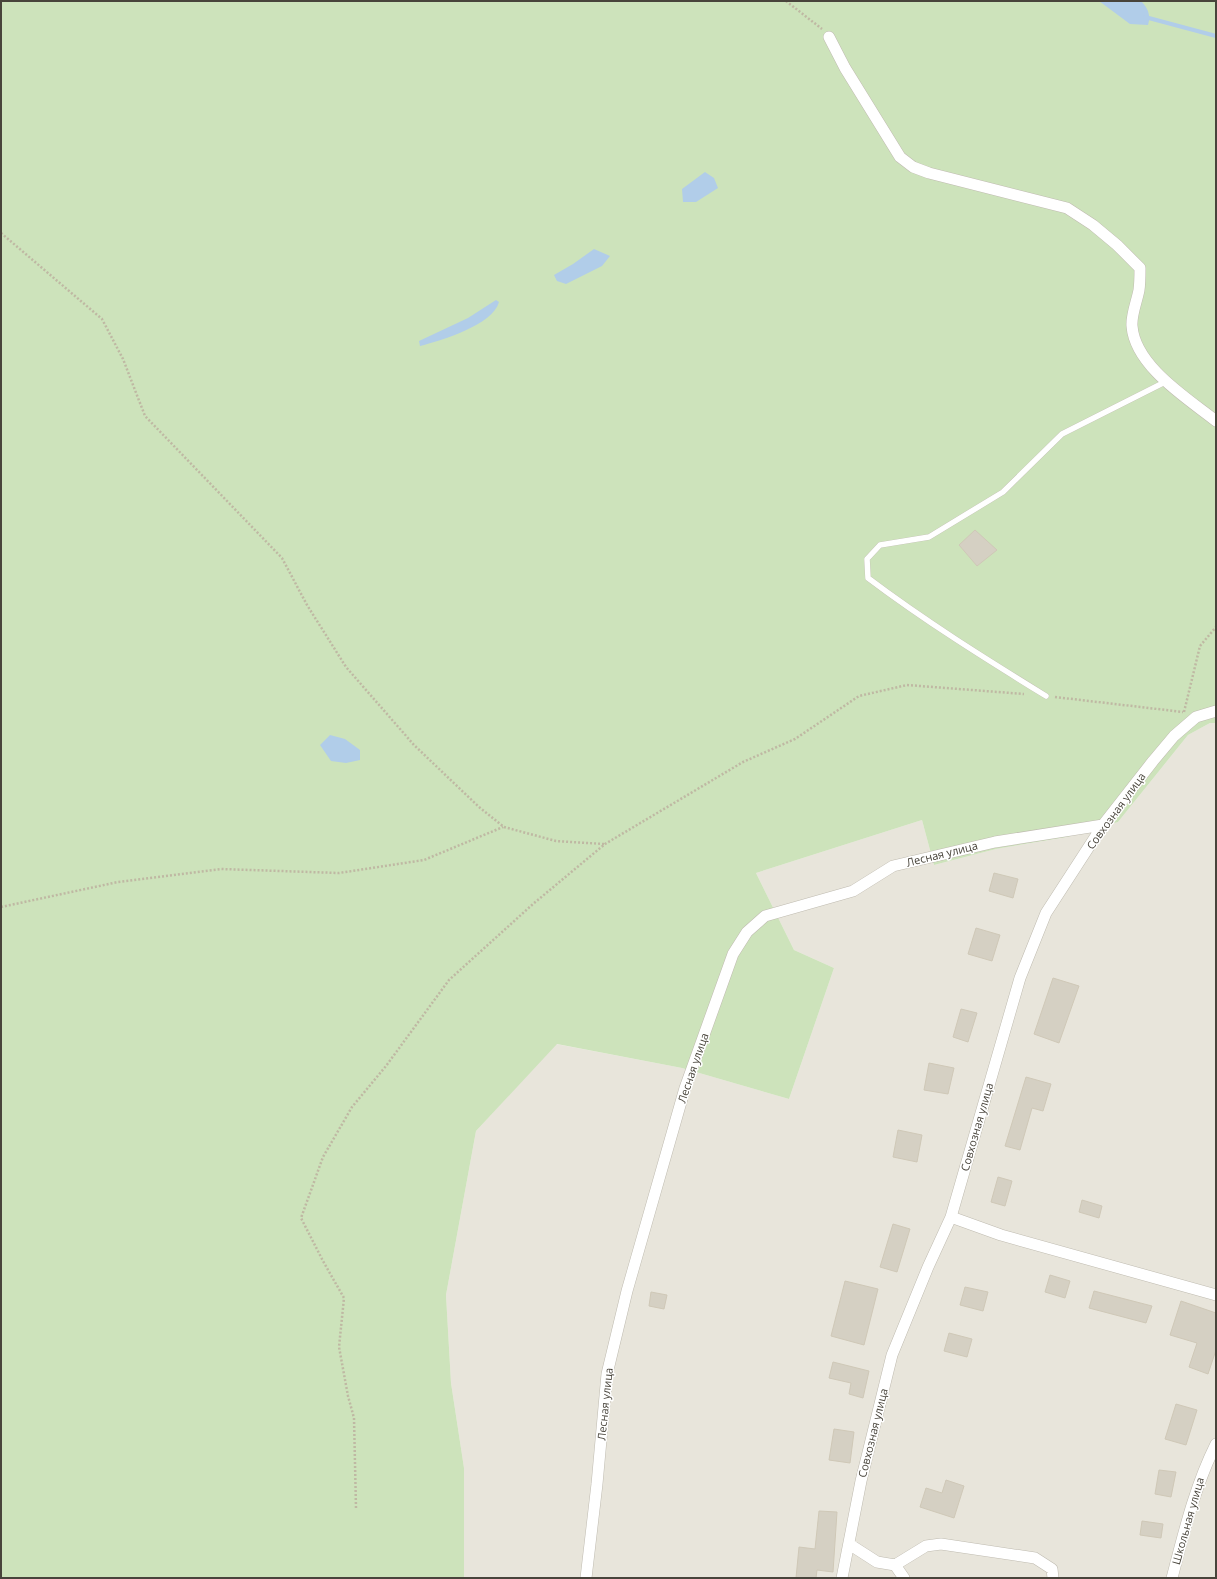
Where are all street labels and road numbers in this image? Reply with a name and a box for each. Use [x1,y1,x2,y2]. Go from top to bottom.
street label: Совхозная улица [1083,769,1149,852]
street label: Лесная улица [905,837,979,870]
street label: Лесная улица [674,1031,712,1105]
street label: Совхозная улица [957,1081,996,1173]
street label: Лесная улица [593,1367,616,1441]
street label: Совхозная улица [854,1387,891,1479]
street label: Школьная улица [1168,1475,1207,1566]

